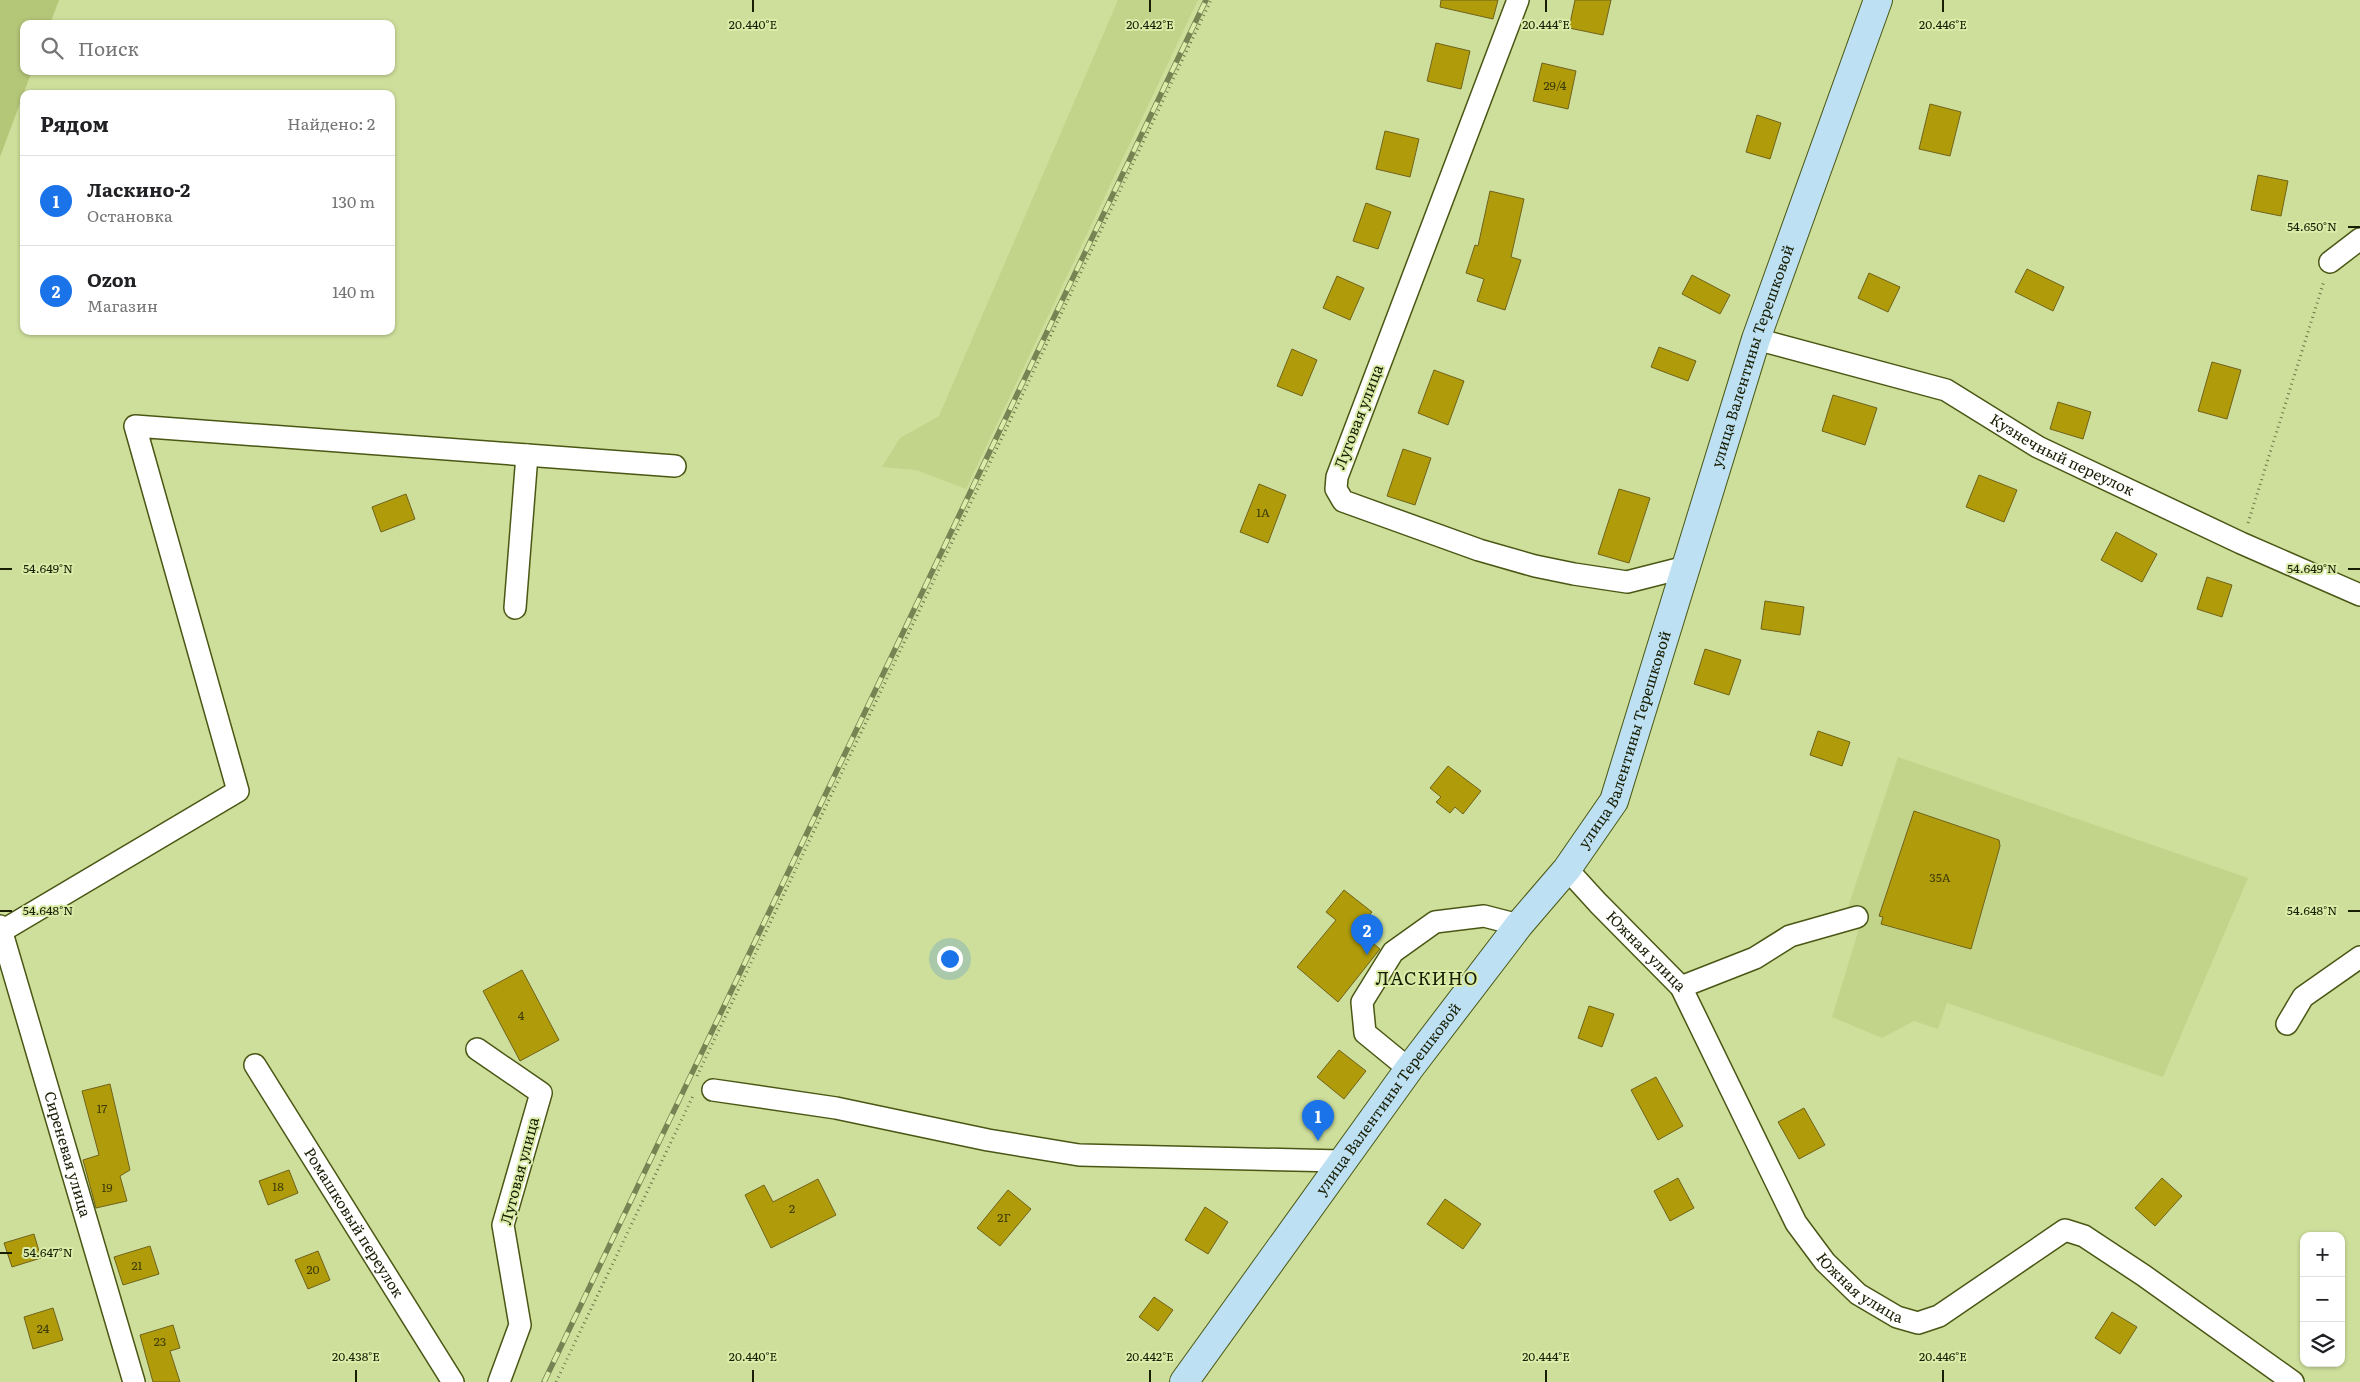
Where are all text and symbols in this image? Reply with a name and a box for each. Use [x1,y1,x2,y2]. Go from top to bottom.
text: 20.440°E [729,15,777,33]
text: 20.442°E [1126,15,1174,33]
text: 20.444°E [1522,15,1570,33]
text: 20.446°E [1919,15,1967,33]
search box [20,20,395,75]
icon: search [38,34,66,62]
text: Поиск [78,34,139,62]
house number: 29/4 [1544,76,1567,94]
text: Рядом [40,107,109,138]
text: Найдено: 2 [287,111,375,135]
text: Ласкино-2 [87,175,190,203]
text: 1 [53,189,59,213]
text: 130 m [332,189,375,213]
text: Остановка [87,203,173,227]
text: 54.650°N [2287,217,2337,235]
street label: улица Валентины Терешковой [1704,241,1799,470]
text: Ozon [87,265,137,293]
text: 2 [52,279,60,303]
text: 140 m [332,279,375,303]
text: Магазин [87,293,158,317]
street label: Луговая улица [1327,360,1388,472]
street label: Кузнечный переулок [1986,407,2139,501]
house number: 1А [1256,503,1270,521]
text: 54.649°N [23,559,73,577]
text: 54.649°N [2287,559,2337,577]
street label: улица Валентины Терешковой [1572,627,1676,853]
house number: 35А [1929,868,1951,886]
text: 54.648°N [23,901,73,919]
text: 54.648°N [2287,901,2337,919]
street label: Южная улица [1602,905,1693,997]
pin: 2 [1351,914,1383,955]
your location [937,946,963,972]
district label: ЛАСКИНО [1376,964,1478,991]
street label: улица Валентины Терешковой [1309,997,1466,1199]
house number: 4 [518,1006,525,1024]
street label: Сиреневая улица [39,1088,98,1221]
house number: 17 [97,1099,107,1117]
pin: 1 [1302,1100,1334,1141]
street label: Луговая улица [493,1113,544,1227]
street label: Ромашковый переулок [299,1142,411,1302]
house number: 18 [272,1177,284,1195]
house number: 19 [101,1178,113,1196]
house number: 2 [789,1199,795,1217]
house number: 2Г [997,1208,1011,1226]
map controls [2300,1232,2345,1367]
button: + [2300,1232,2345,1277]
text: 54.647°N [23,1243,73,1261]
street label: Южная улица [1812,1247,1907,1328]
house number: 21 [132,1256,143,1274]
house number: 20 [306,1260,320,1278]
button: − [2300,1277,2345,1322]
house number: 24 [37,1319,50,1337]
button: layers [2300,1322,2345,1367]
house number: 23 [154,1332,166,1350]
text: 20.438°E [332,1347,380,1365]
text: 20.440°E [729,1347,777,1365]
text: 20.442°E [1126,1347,1174,1365]
text: 20.444°E [1522,1347,1570,1365]
text: 20.446°E [1919,1347,1967,1365]

